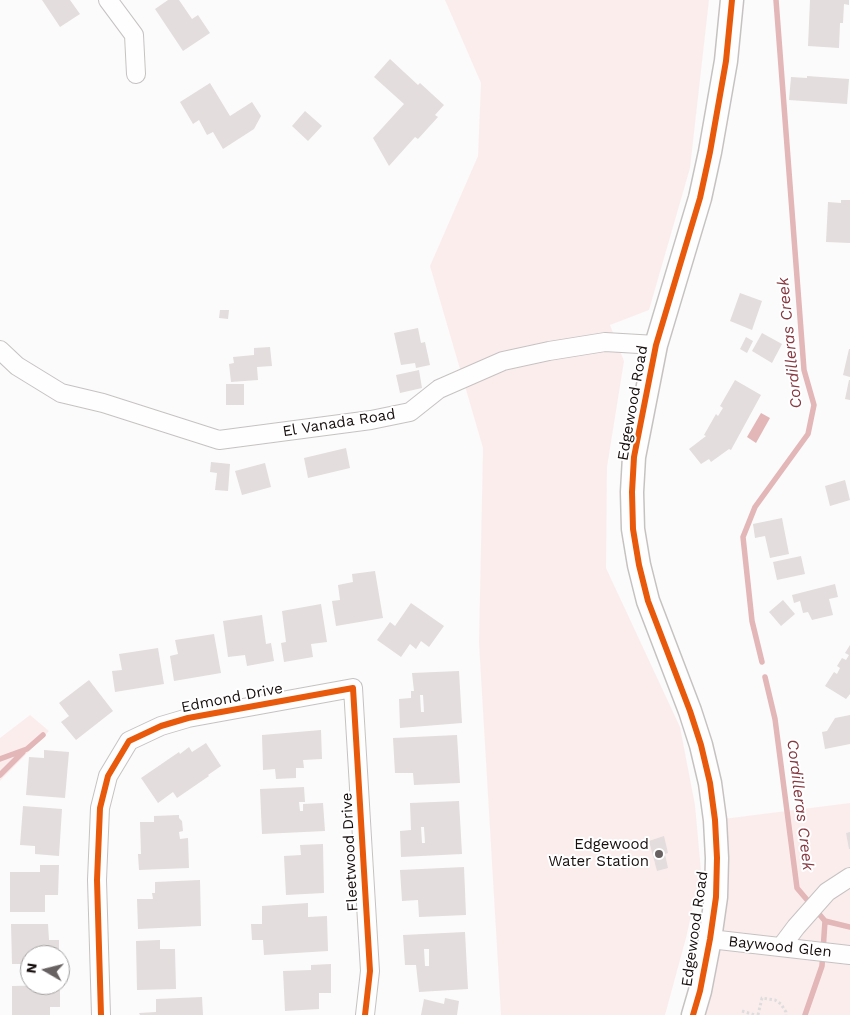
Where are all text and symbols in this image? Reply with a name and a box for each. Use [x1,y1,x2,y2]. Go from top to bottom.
water label: Cordilleras Creek [774,276,806,410]
street label: Edgewood Road [614,344,652,462]
street label: El Vanada Road [281,405,397,441]
street label: Edmond Drive [180,679,284,717]
water label: Cordilleras Creek [782,738,818,872]
street label: Fleetwood Drive [338,792,362,912]
place label: Edgewood Water Station [548,836,649,871]
marker: Edgewood Water Station [653,848,665,860]
street label: Edgewood Road [678,870,712,988]
street label: Baywood Glen [727,933,833,961]
north arrow [20,945,70,995]
text: N [22,962,40,974]

